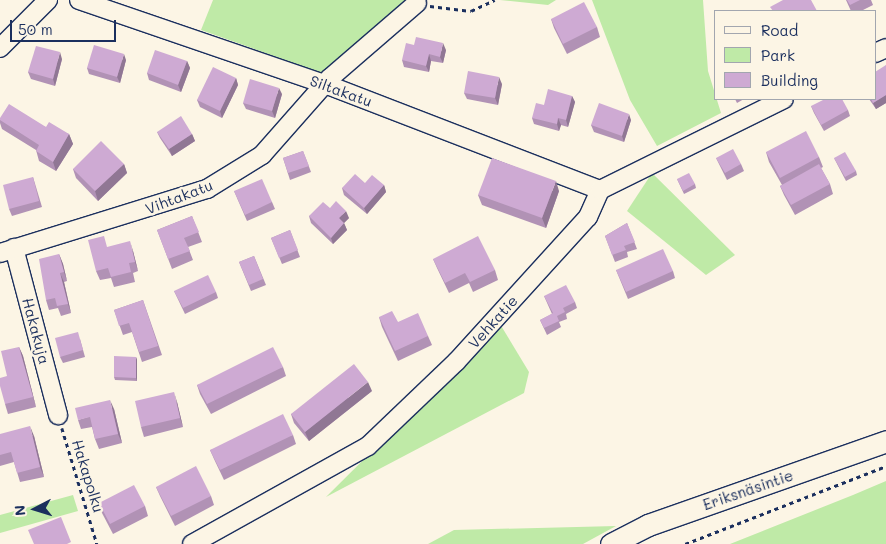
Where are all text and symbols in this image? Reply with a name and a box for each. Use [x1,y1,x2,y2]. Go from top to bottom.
scale bar [12,10,119,42]
legend [714,10,876,100]
text: 50 m [18,19,53,39]
text: Road [761,20,798,40]
text: Park [761,45,795,65]
text: Building [761,70,818,90]
street label: Siltakatu [307,71,375,111]
street label: Vihtakatu [143,176,215,218]
street label: Vehkatie [465,292,521,352]
street label: Hakakuja [19,296,53,366]
street label: Hakapolku [68,437,108,515]
street label: Eriksnäsintie [700,466,796,514]
north arrow [10,484,60,534]
text: N [10,504,29,516]

